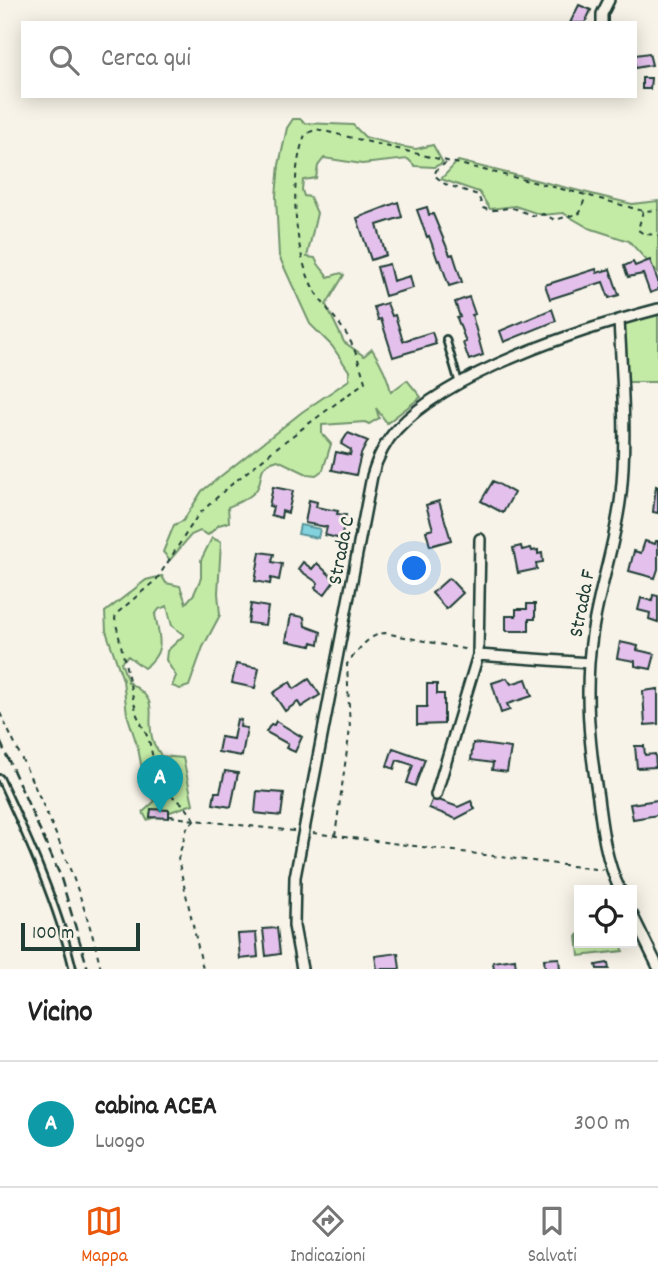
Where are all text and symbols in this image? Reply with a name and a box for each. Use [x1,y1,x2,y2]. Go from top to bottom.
search box [21,21,637,98]
icon: search [45,41,83,79]
text: Cerca qui [101,41,191,78]
street label: Strada C [322,514,364,588]
your location [397,551,431,585]
street label: Strada F [563,566,605,640]
pin: A [137,755,183,813]
map controls [574,885,637,948]
button: locate [574,885,637,948]
scale bar [21,920,140,952]
text: 100 m [32,921,74,948]
text: Vicino [28,993,93,1036]
text: cabina ACEA [95,1089,217,1126]
text: A [45,1108,57,1141]
text: 300 m [574,1108,630,1141]
text: Luogo [95,1126,145,1159]
tab: Mappa [81,1202,128,1271]
tab: Indicazioni [290,1202,365,1271]
tab: Salvati [528,1202,577,1271]

